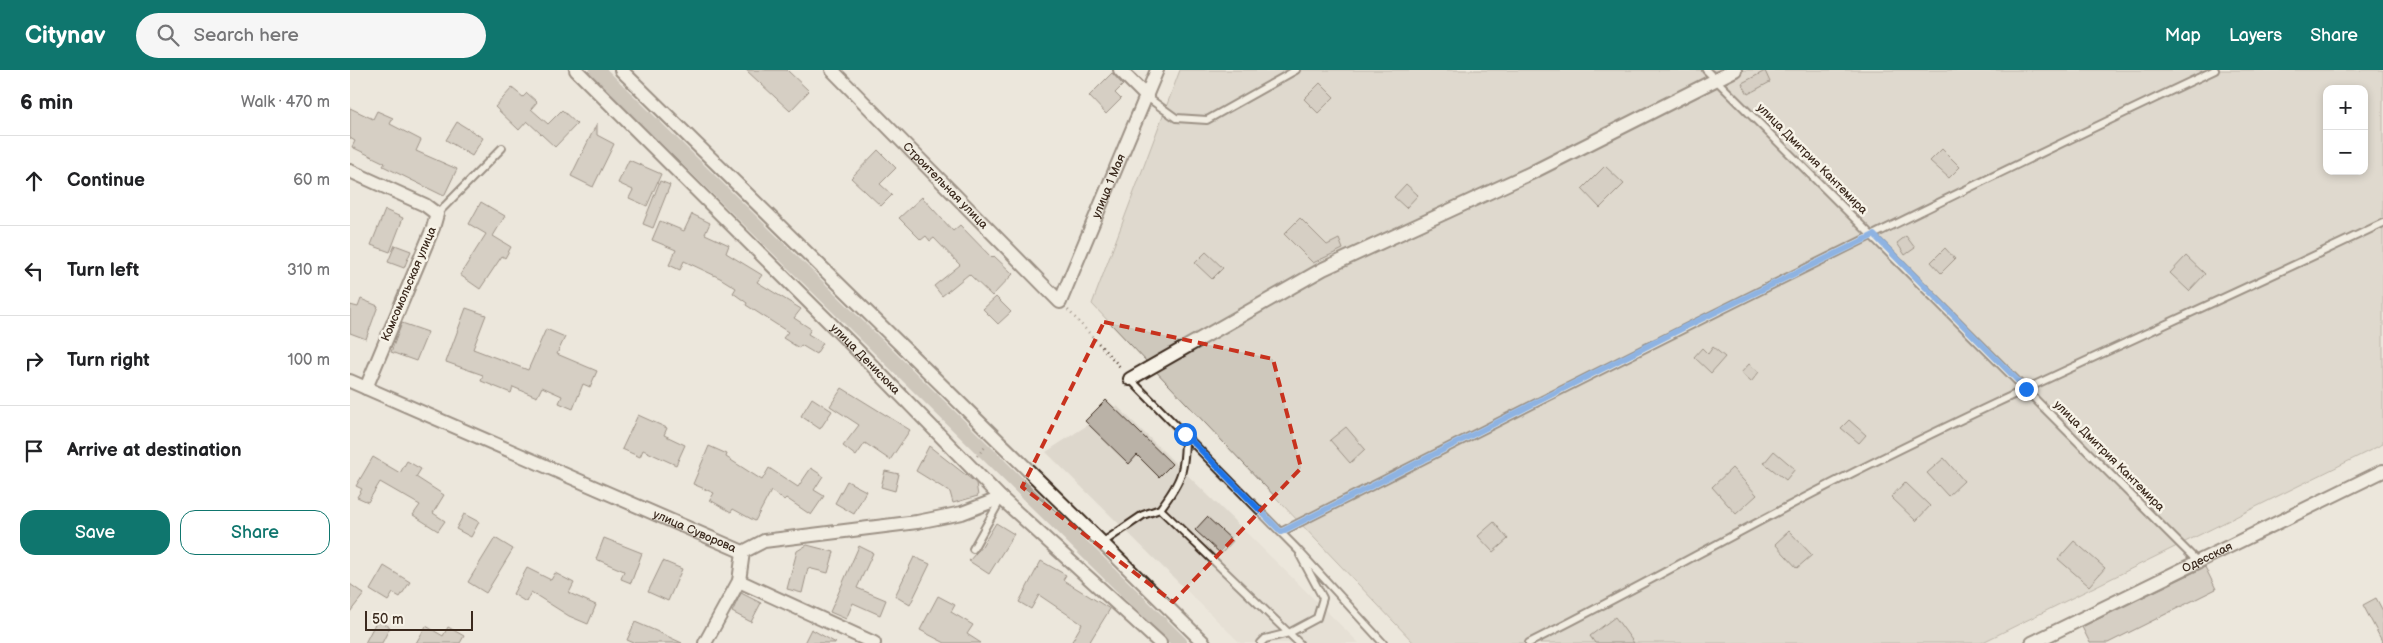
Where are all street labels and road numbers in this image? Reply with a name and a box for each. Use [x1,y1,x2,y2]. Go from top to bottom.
street label: улица Дмитрия Кантемира [1753,100,1871,218]
street label: Строительная улица [900,139,991,232]
street label: улица 1 Мая [1088,151,1129,220]
street label: Комсомольская улица [378,224,440,344]
street label: улица Денисюка [827,320,903,398]
street label: улица Дмитрия Кантемира [2050,397,2168,515]
street label: улица Суворова [651,506,739,556]
street label: Одесская [2179,538,2235,576]

